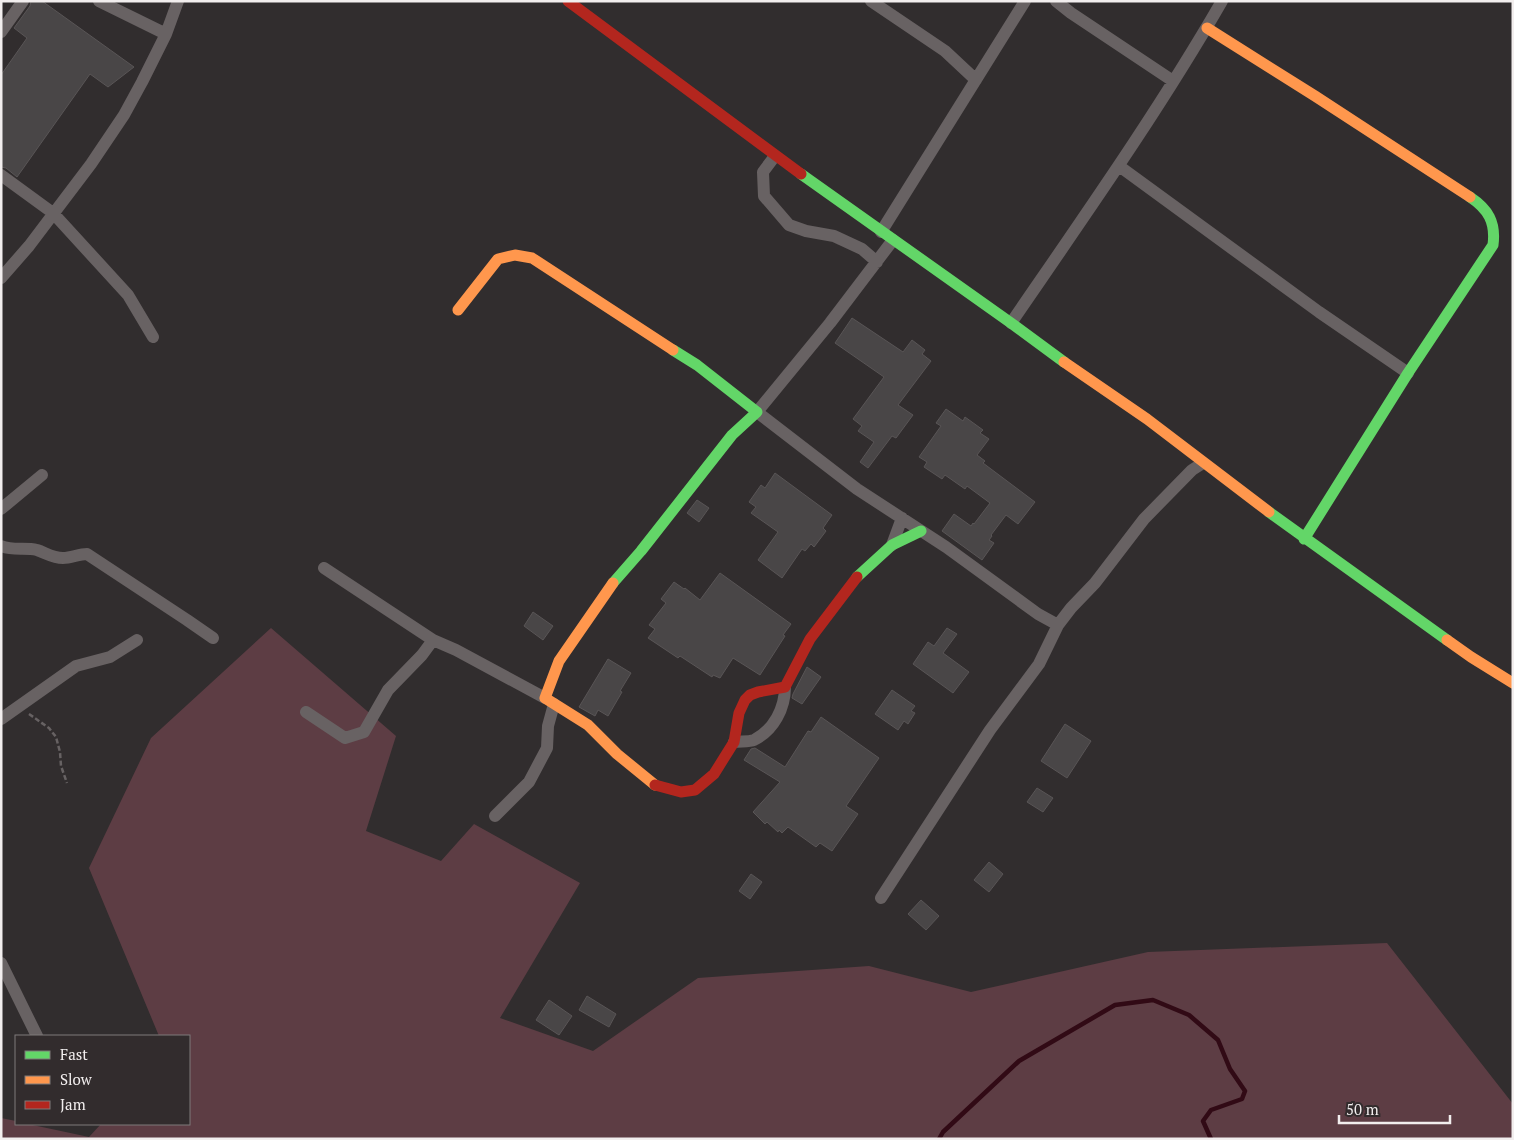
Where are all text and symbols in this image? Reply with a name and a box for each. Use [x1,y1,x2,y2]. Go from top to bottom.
legend [15,1035,190,1125]
text: Fast [60,1044,88,1064]
text: Slow [60,1069,93,1089]
scale bar [1339,1092,1450,1124]
text: Jam [60,1094,86,1114]
text: 50 m [1346,1099,1379,1119]

